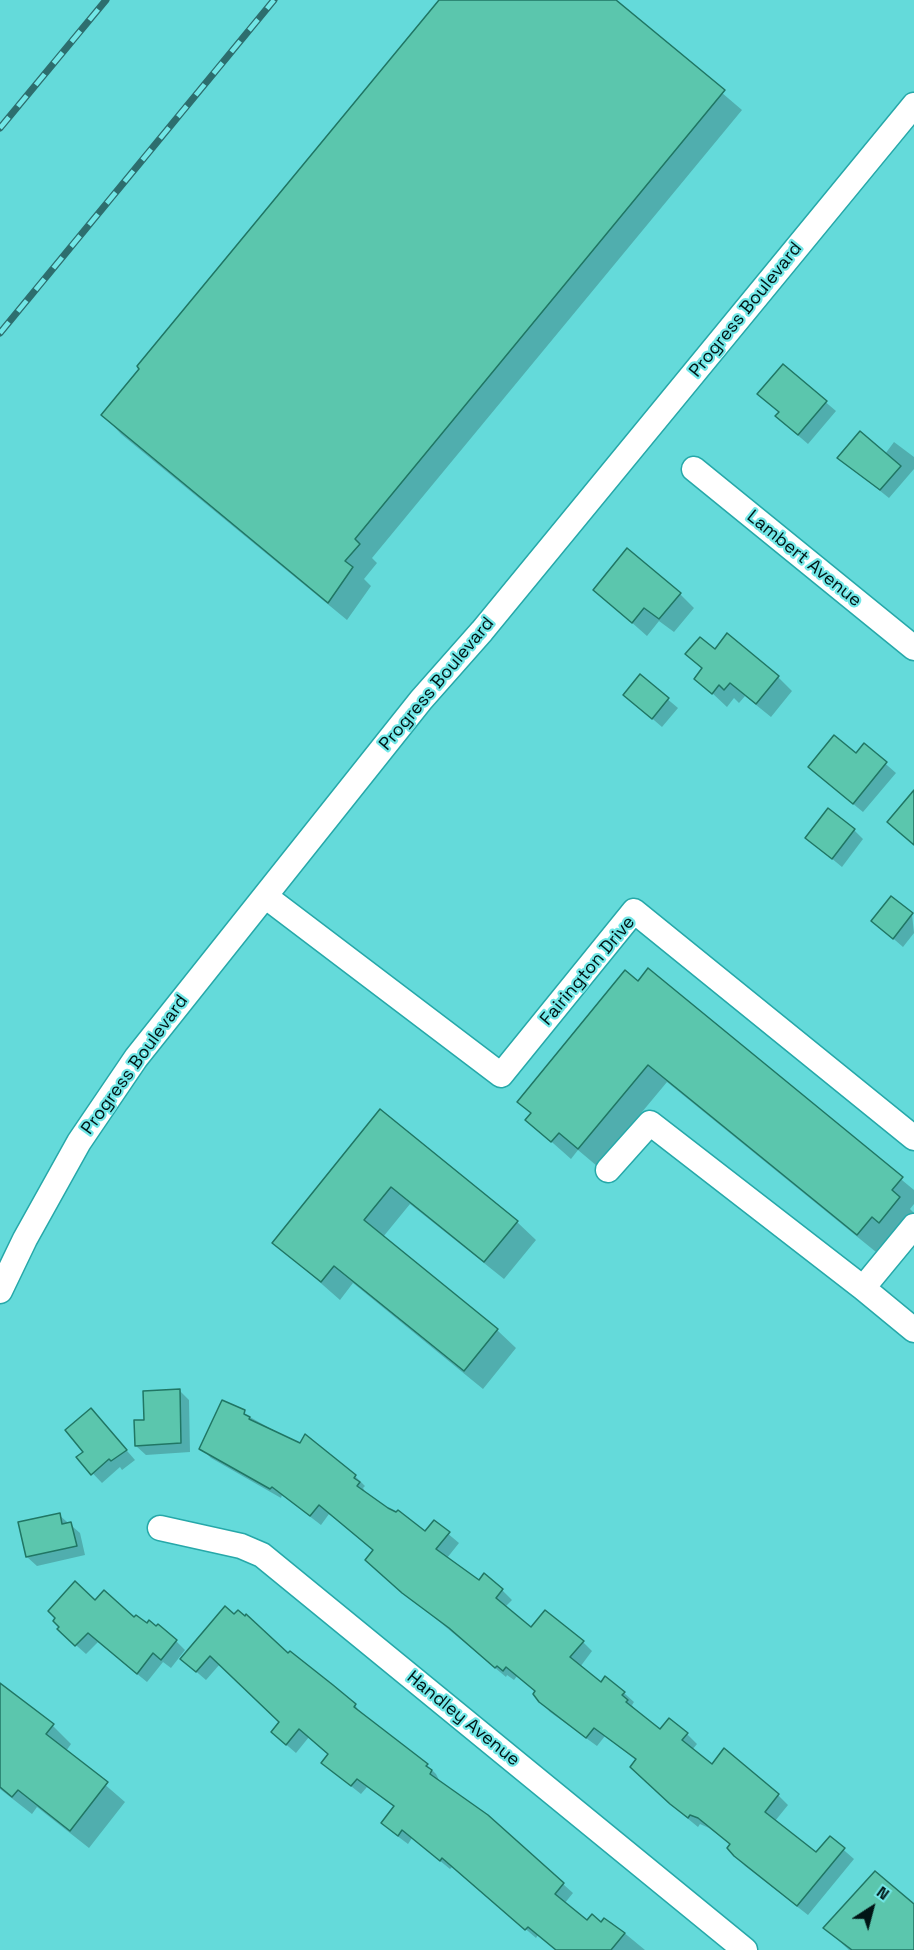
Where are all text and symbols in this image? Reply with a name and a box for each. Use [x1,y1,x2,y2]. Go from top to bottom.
street label: Progress Boulevard [685,238,807,382]
street label: Lambert Avenue [742,506,866,612]
street label: Progress Boulevard [375,613,499,755]
street label: Fairington Drive [536,912,640,1030]
street label: Progress Boulevard [77,991,193,1139]
street label: Handley Avenue [402,1667,524,1771]
north arrow [842,1878,902,1938]
text: N [872,1881,893,1905]

